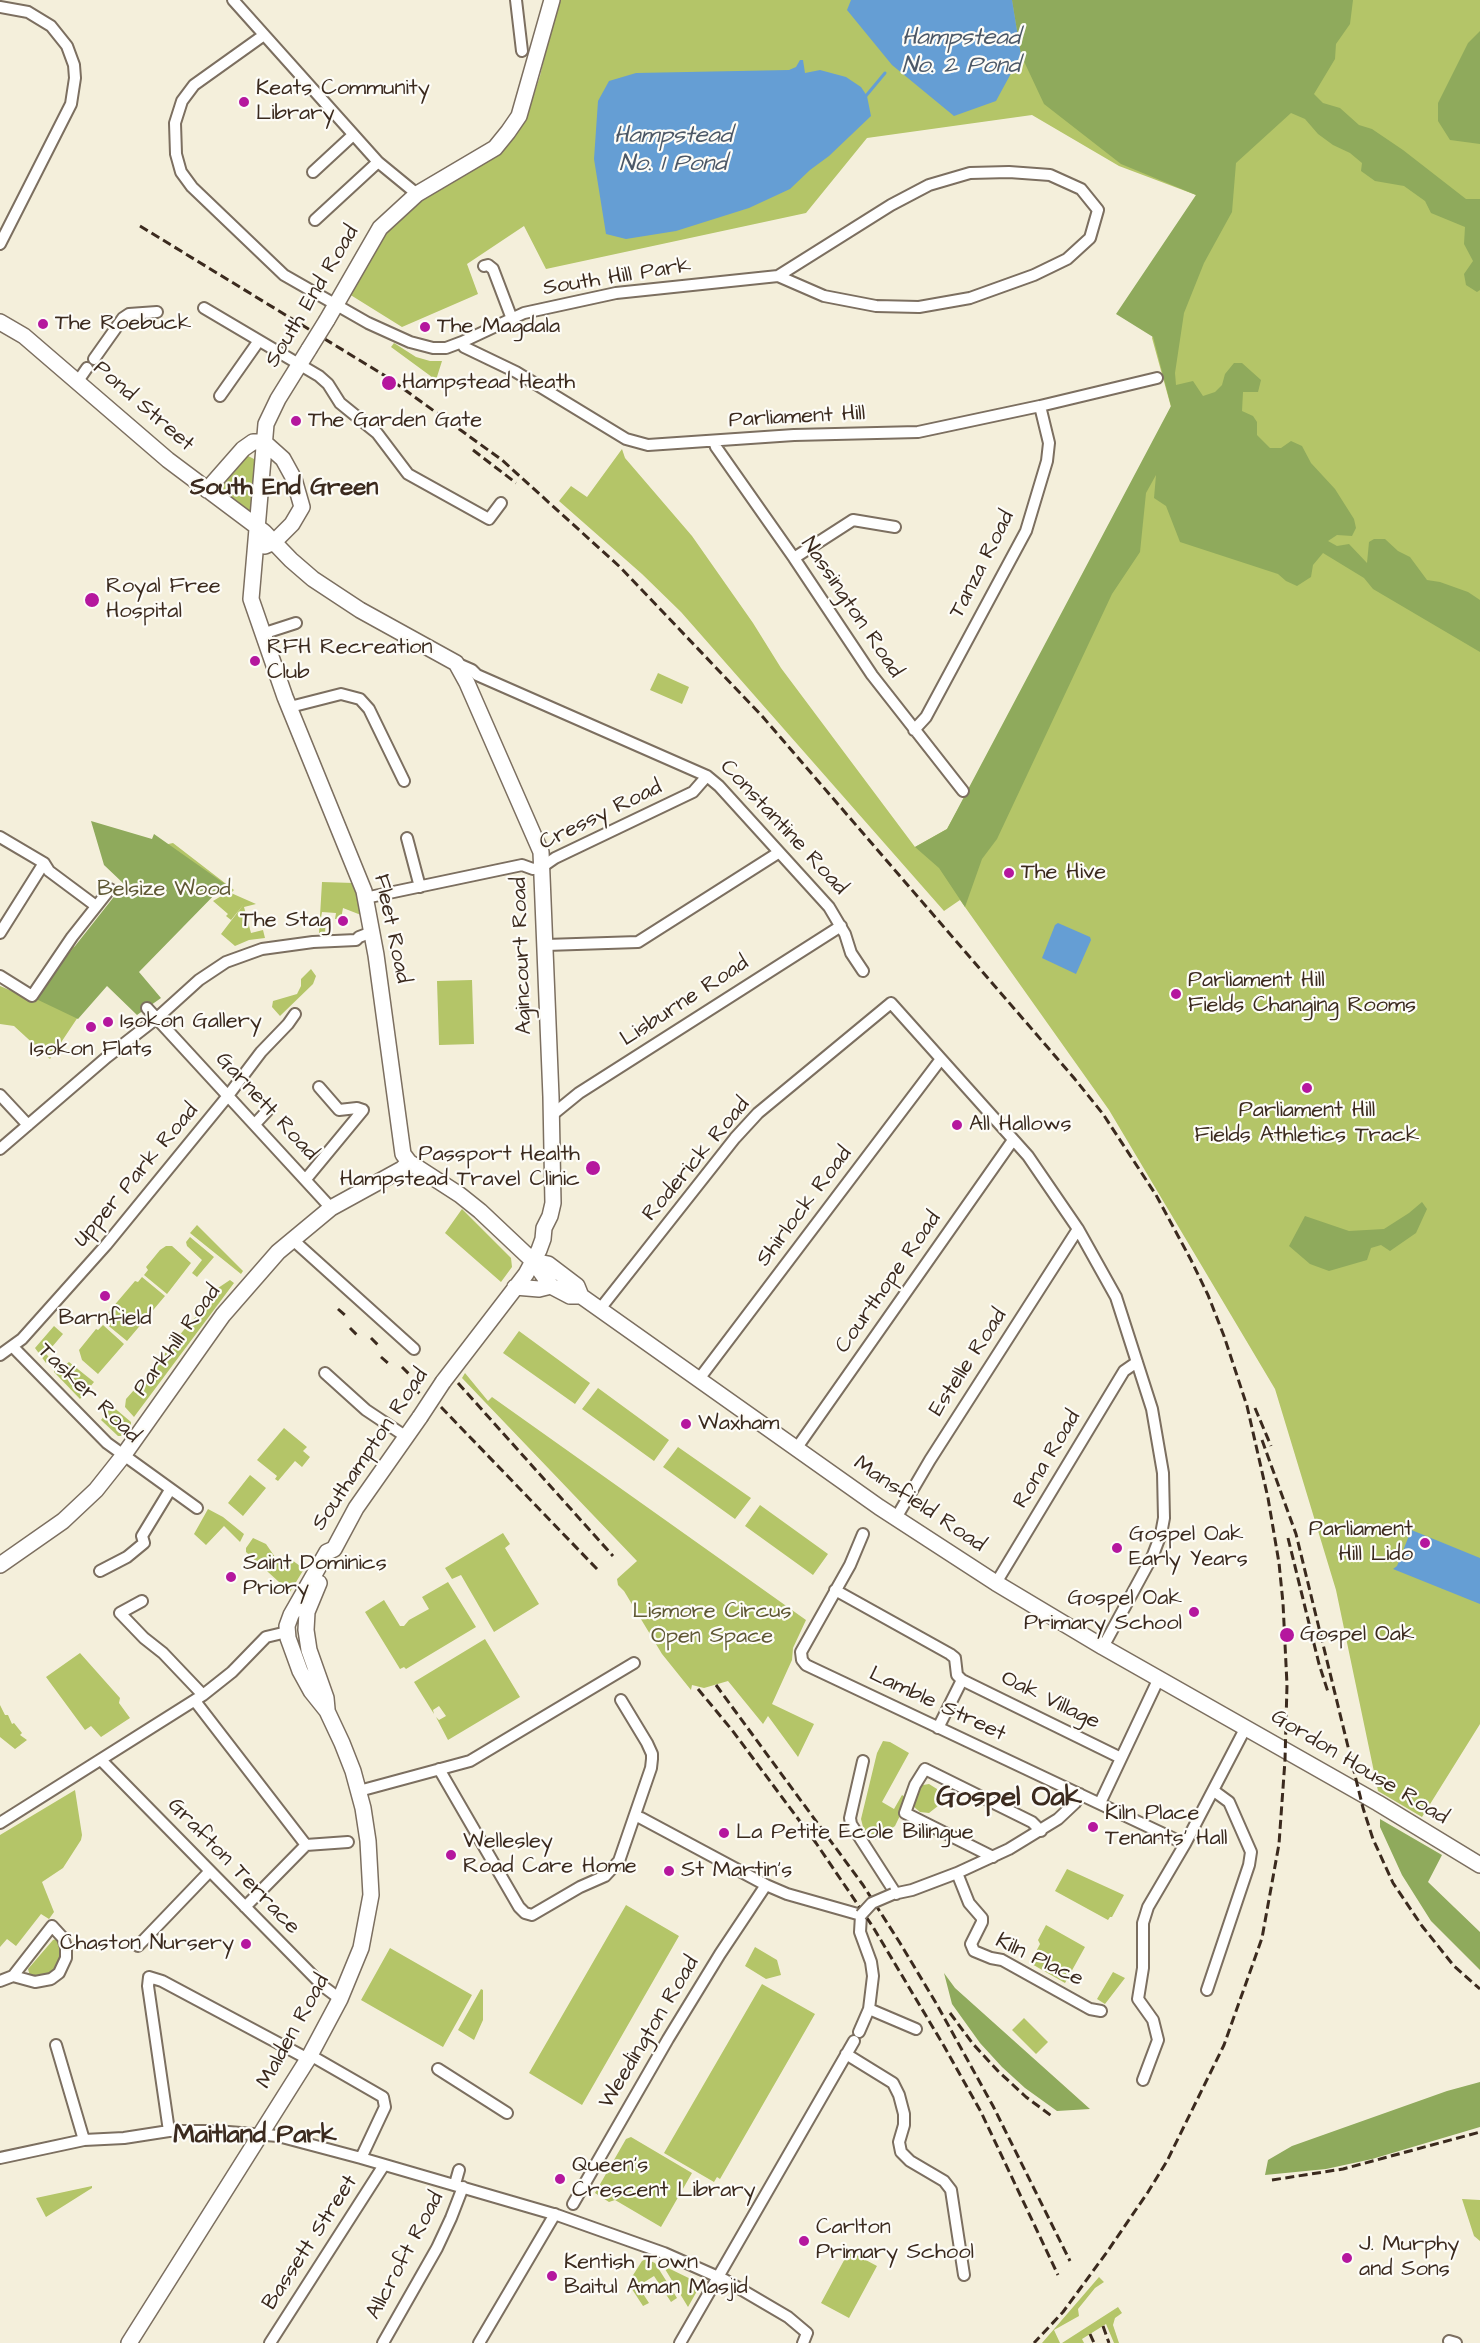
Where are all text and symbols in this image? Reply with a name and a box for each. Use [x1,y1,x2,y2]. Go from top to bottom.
water label: Hampstead No. 2 Pond [902,25,1020,81]
place label: Keats Community Library [256,76,430,128]
marker: Keats Community Library [237,95,251,109]
water label: Hampstead No. 1 Pond [614,123,732,179]
street label: South End Road [260,221,366,373]
street label: South Hill Park [541,253,693,303]
place label: The Roebuck [55,311,191,337]
place label: The Magdala [437,314,560,340]
marker: The Roebuck [36,317,50,331]
marker: The Magdala [418,320,432,334]
street label: Pond Street [87,356,199,458]
place label: Hampstead Heath [402,370,575,396]
marker: Hampstead Heath [380,374,398,392]
street label: Parliament Hill [728,401,866,435]
place label: The Garden Gate [308,408,482,434]
marker: The Garden Gate [289,414,303,428]
district label: South End Green [190,475,378,503]
street label: Tanza Road [945,507,1021,623]
street label: Nassington Road [794,532,908,684]
place label: Royal Free Hospital [106,574,221,626]
marker: Royal Free Hospital [83,591,101,609]
place label: RFH Recreation Club [267,635,432,686]
marker: RFH Recreation Club [248,654,262,668]
street label: Constantine Road [713,755,853,901]
street label: Cressy Road [535,775,667,857]
place label: The Hive [1021,860,1106,886]
marker: The Hive [1002,866,1016,880]
street label: Fleet Road [367,872,415,986]
park label: Belsize Wood [97,877,231,903]
street label: Agincourt Road [507,877,539,1035]
place label: The Stag [240,908,331,934]
marker: The Stag [336,914,350,928]
street label: Lisburne Road [616,951,754,1053]
place label: Parliament Hill Fields Changing Rooms [1188,968,1416,1020]
marker: Parliament Hill Fields Changing Rooms [1169,987,1183,1001]
place label: Isokon Gallery [120,1009,262,1035]
marker: Isokon Gallery [101,1015,115,1029]
marker: Isokon Flats [84,1020,98,1034]
place label: Isokon Flats [30,1037,152,1063]
street label: Garnett Road [209,1047,323,1167]
marker: Parliament Hill Fields Athletics Track [1300,1081,1314,1095]
street label: Roderick Road [638,1093,756,1227]
place label: Parliament Hill Fields Athletics Track [1195,1098,1419,1150]
street label: Upper Park Road [69,1099,205,1253]
place label: All Hallows [969,1112,1071,1138]
marker: All Hallows [950,1118,964,1132]
place label: Passport Health Hampstead Travel Clinic [340,1142,580,1194]
street label: Shirlock Road [751,1142,859,1272]
marker: Passport Health Hampstead Travel Clinic [584,1159,602,1177]
street label: Courthope Road [830,1207,948,1359]
street label: Parkhill Road [129,1280,227,1402]
marker: Barnfield [98,1289,112,1303]
street label: Estelle Road [924,1304,1014,1422]
place label: Barnfield [58,1306,152,1332]
street label: Tasker Road [31,1338,145,1450]
street label: Southampton Road [307,1364,435,1536]
street label: Rona Road [1008,1406,1088,1514]
place label: Waxham [698,1411,779,1437]
marker: Waxham [679,1417,693,1431]
street label: Mansfield Road [848,1451,990,1559]
place label: Parliament Hill Lido [1309,1517,1413,1568]
place label: Gospel Oak Early Years [1129,1522,1248,1574]
marker: Parliament Hill Lido [1418,1536,1432,1550]
marker: Gospel Oak Early Years [1110,1541,1124,1555]
place label: Saint Dominics Priory [243,1551,387,1603]
marker: Saint Dominics Priory [224,1570,238,1584]
place label: Gospel Oak Primary School [1024,1586,1182,1638]
park label: Lismore Circus Open Space [632,1599,792,1651]
marker: Gospel Oak Primary School [1187,1605,1201,1619]
place label: Gospel Oak [1300,1622,1415,1648]
marker: Gospel Oak [1278,1626,1296,1644]
street label: Lamble Street [864,1662,1010,1748]
street label: Oak Village [996,1666,1104,1736]
street label: Gordon House Road [1265,1705,1453,1831]
district label: Gospel Oak [936,1782,1082,1816]
street label: Grafton Terrace [161,1793,305,1941]
place label: Kiln Place Tenants' Hall [1105,1801,1228,1852]
place label: La Petite Ecole Bilingue [736,1820,974,1846]
marker: Kiln Place Tenants' Hall [1086,1820,1100,1834]
marker: La Petite Ecole Bilingue [717,1826,731,1840]
place label: Wellesley Road Care Home [463,1829,637,1880]
marker: Wellesley Road Care Home [444,1848,458,1862]
place label: St Martin's [681,1858,792,1884]
marker: St Martin's [662,1864,676,1878]
street label: Kiln Place [991,1928,1087,1994]
place label: Chaston Nursery [60,1931,234,1957]
marker: Chaston Nursery [239,1937,253,1951]
street label: Weedington Road [594,1952,706,2114]
street label: Malden Road [252,1970,336,2094]
district label: Maitland Park [173,2121,337,2153]
place label: Queen's Crescent Library [572,2153,756,2204]
street label: Bassett Street [258,2171,364,2315]
marker: Queen's Crescent Library [553,2172,567,2186]
street label: Allcroft Road [361,2188,451,2324]
place label: Carlton Primary School [816,2215,974,2266]
place label: J. Murphy and Sons [1359,2232,1459,2284]
marker: Carlton Primary School [797,2234,811,2248]
place label: Kentish Town Baitul Aman Masjid [564,2250,748,2302]
marker: J. Murphy and Sons [1340,2251,1354,2265]
marker: Kentish Town Baitul Aman Masjid [545,2269,559,2283]

